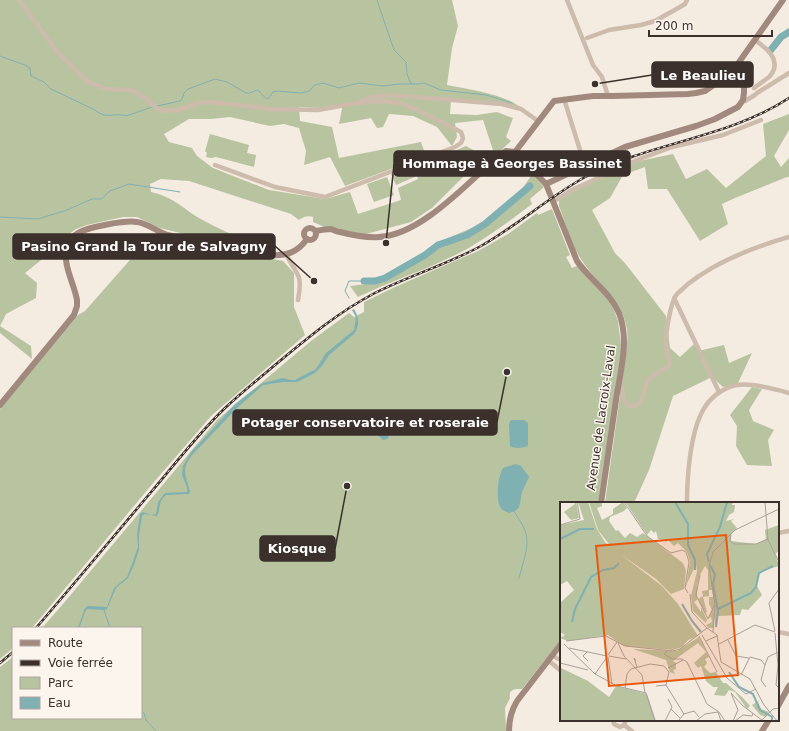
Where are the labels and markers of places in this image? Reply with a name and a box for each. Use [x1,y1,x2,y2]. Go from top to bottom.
callout: Le Beaulieu [652,62,753,87]
callout: Hommage à Georges Bassinet [394,151,630,176]
callout: Pasino Grand la Tour de Salvagny [13,234,275,259]
callout: Potager conservatoire et roseraie [233,410,497,435]
callout: Kiosque [260,536,335,561]

